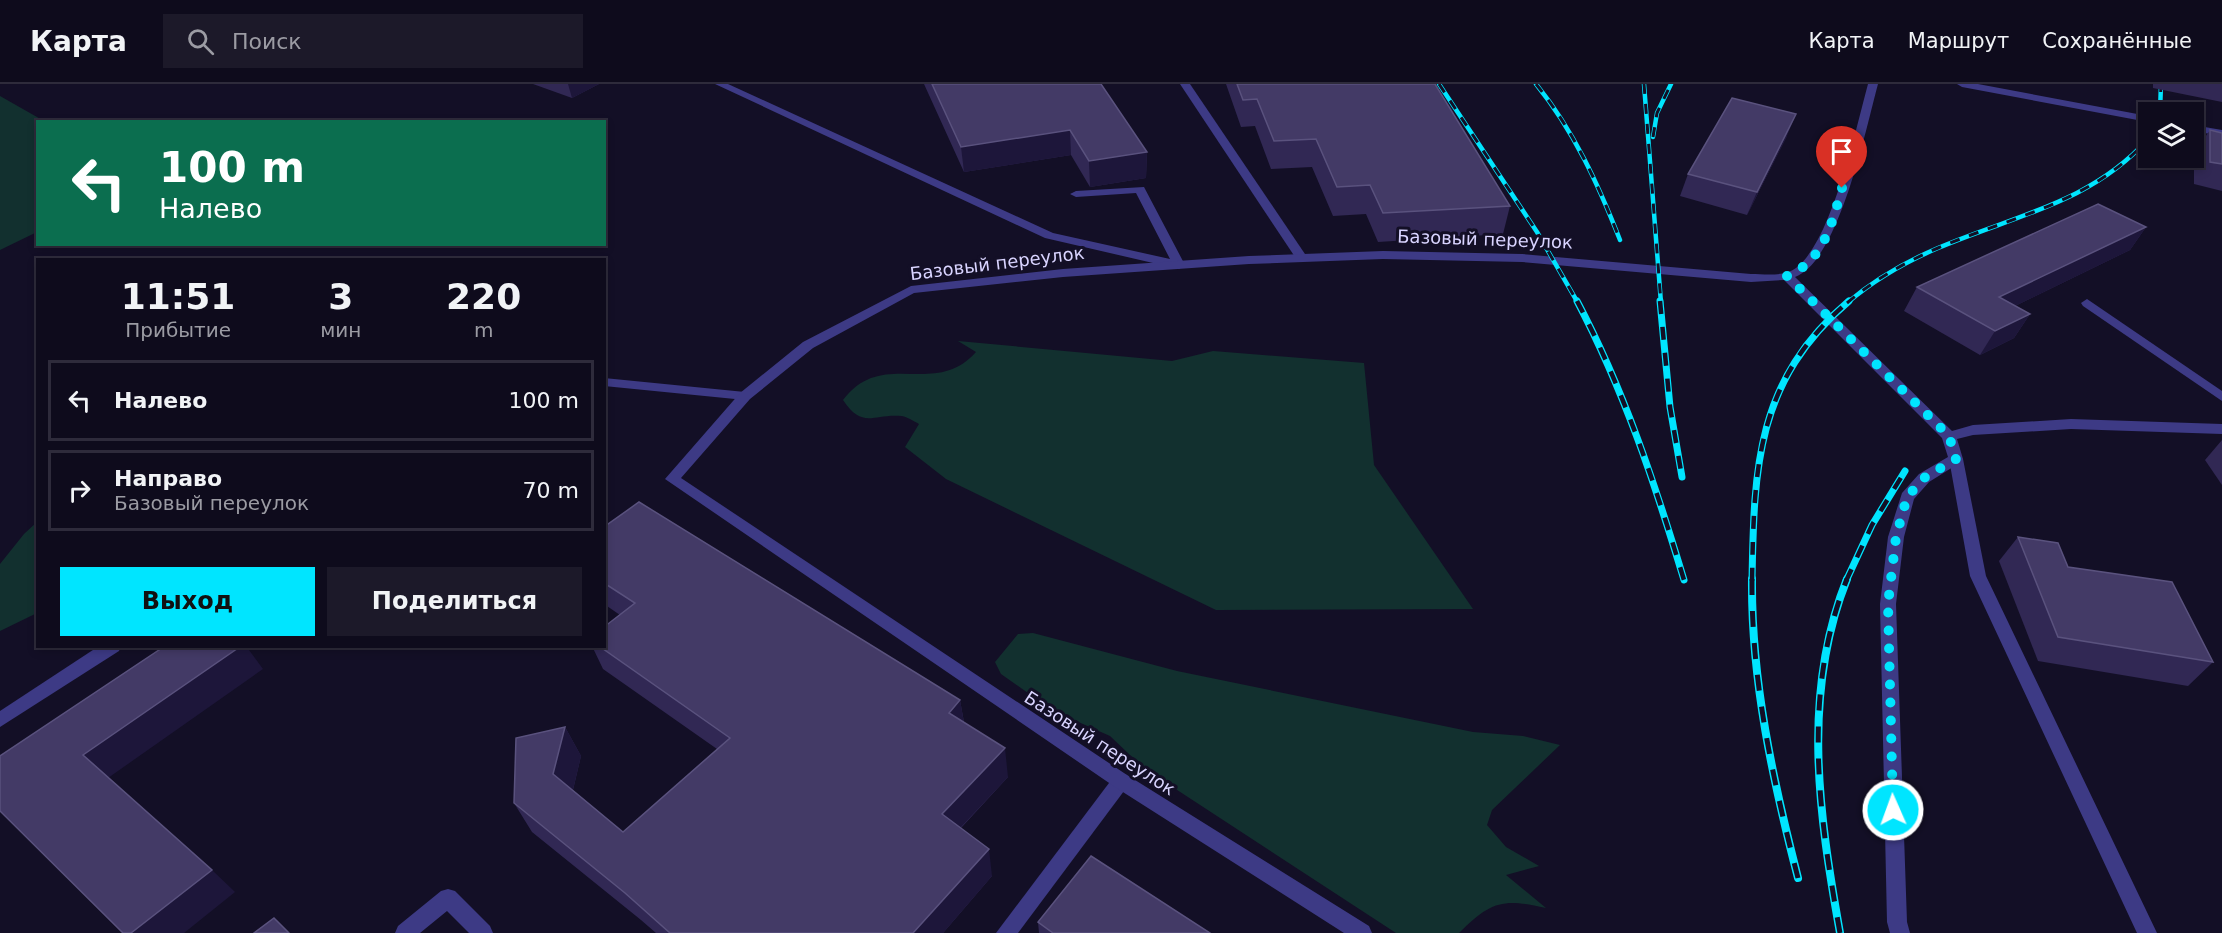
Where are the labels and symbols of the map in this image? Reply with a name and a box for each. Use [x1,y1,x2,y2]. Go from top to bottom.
pin [1816,126,1867,188]
street label: Базовый переулок [1397,225,1573,253]
street label: Базовый переулок [909,242,1086,284]
street label: Базовый переулок [1021,686,1179,800]
position arrow [1861,778,1925,842]

